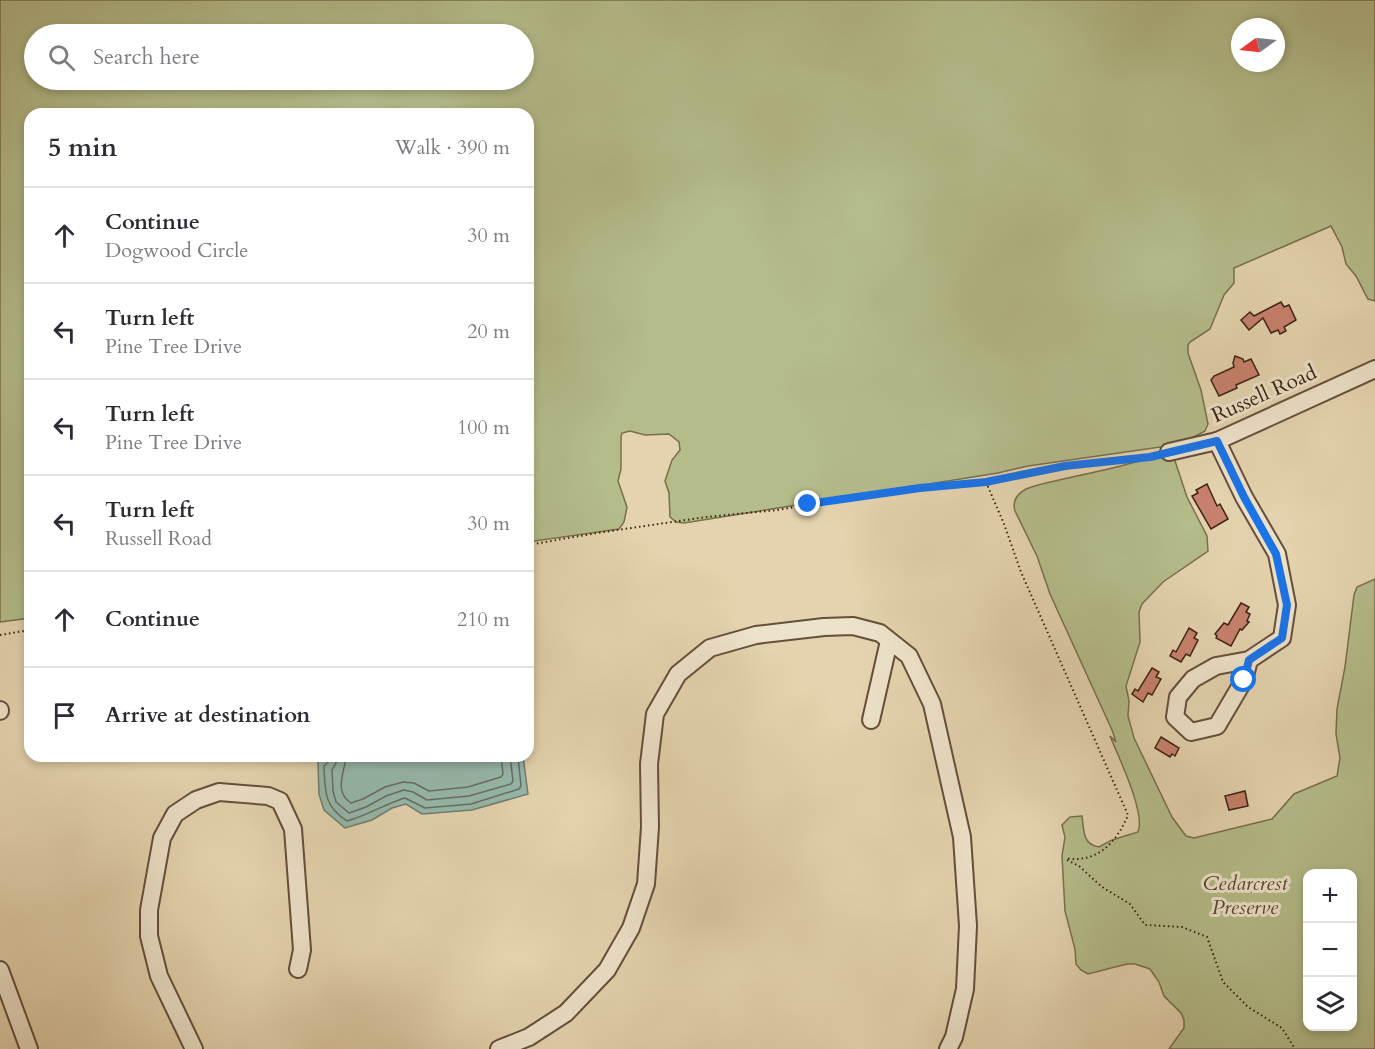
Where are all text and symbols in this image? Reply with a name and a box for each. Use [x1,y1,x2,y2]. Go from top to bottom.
north arrow [1231,18,1285,72]
search box [24,24,534,90]
icon: search [45,41,78,74]
text: Search here [93,42,200,72]
text: 5 min [48,130,117,165]
text: Walk · 390 m [395,134,510,161]
text: Continue [105,207,200,237]
icon: ahead [48,219,81,252]
text: 30 m [467,222,510,249]
text: Dogwood Circle [105,237,248,264]
text: Turn left [105,303,194,333]
icon: left [48,315,81,348]
text: 20 m [467,318,510,345]
text: Pine Tree Drive [105,333,242,360]
street label: Russell Road [1207,358,1321,430]
text: Turn left [105,399,194,429]
icon: left [48,411,81,444]
text: 100 m [457,414,510,441]
text: Pine Tree Drive [105,429,242,456]
route end [794,490,820,516]
text: Turn left [105,495,194,525]
icon: left [48,507,81,540]
text: 30 m [467,510,510,537]
text: Russell Road [105,525,212,552]
icon: ahead [48,603,81,636]
text: Continue [105,604,200,634]
text: 210 m [457,606,510,633]
route start [1230,666,1256,692]
icon: arrive [48,699,81,732]
text: Arrive at destination [105,700,310,730]
park label: Cedarcrest Preserve [1203,869,1288,922]
map controls [1303,869,1357,1031]
button: + [1303,869,1357,923]
button: − [1303,923,1357,977]
button: layers [1303,977,1357,1031]

